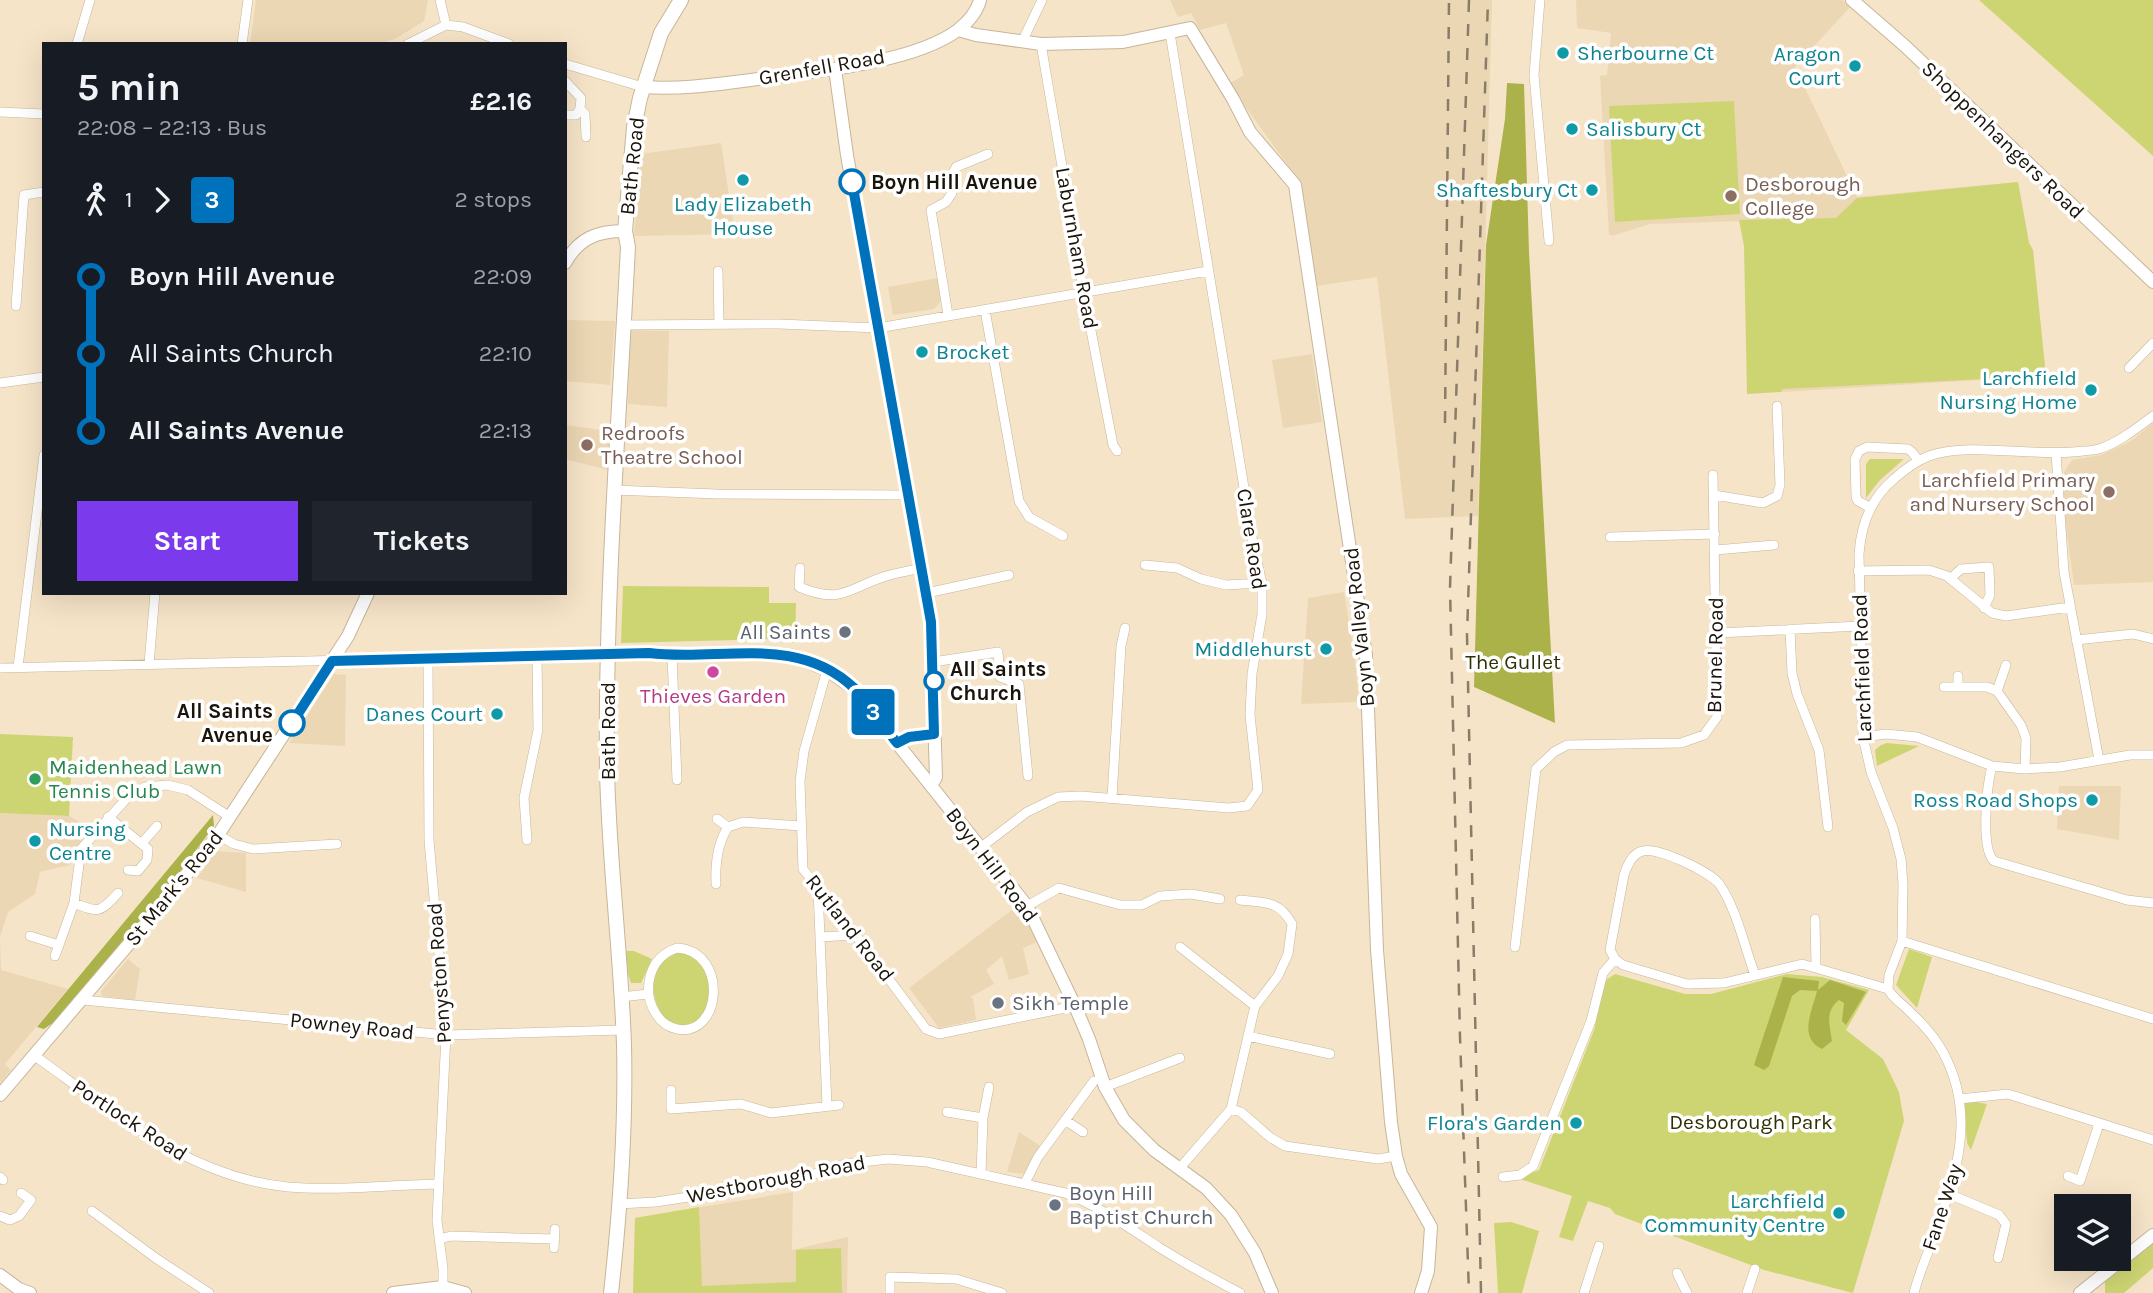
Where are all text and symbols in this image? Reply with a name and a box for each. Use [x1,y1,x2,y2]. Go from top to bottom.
place label: Sherbourne Ct [1577,41,1714,65]
place label: Aragon Court [1774,42,1841,90]
street label: Grenfell Road [757,44,887,90]
marker: Sherbourne Ct [1555,45,1571,61]
street label: Shoppenhangers Road [1917,56,2089,224]
marker: Aragon Court [1847,58,1863,74]
text: 5 min [77,65,181,110]
text: £2.16 [470,86,532,117]
text: 22:08 – 22:13 · Bus [77,114,267,141]
street label: Bath Road [615,116,649,216]
place label: Salisbury Ct [1586,117,1702,141]
marker: Salisbury Ct [1564,121,1580,137]
street label: Laburnham Road [1051,165,1103,331]
marker: Boyn Hill Avenue [839,169,865,195]
place label: Boyn Hill Avenue [871,170,1037,194]
marker: Lady Elizabeth House [735,172,751,188]
place label: Desborough College [1745,172,1861,220]
place label: Shaftesbury Ct [1436,178,1578,202]
icon: walk [77,181,115,219]
icon: forward [143,181,181,219]
marker: Shaftesbury Ct [1584,182,1600,198]
text: 1 [125,186,133,213]
text: 3 [205,186,220,214]
text: 2 stops [454,186,532,213]
marker: Desborough College [1723,188,1739,204]
place label: Lady Elizabeth House [674,192,812,240]
text: Boyn Hill Avenue [129,261,335,292]
text: 22:09 [473,263,532,290]
text: All Saints Church [129,338,334,369]
text: 22:10 [479,340,532,367]
place label: Brocket [936,340,1010,364]
marker: Brocket [914,344,930,360]
place label: Larchfield Nursing Home [1940,366,2077,414]
marker: Larchfield Nursing Home [2083,382,2099,398]
text: All Saints Avenue [129,415,344,446]
text: 22:13 [479,417,532,444]
place label: Redroofs Theatre School [601,421,743,469]
marker: Redroofs Theatre School [579,437,595,453]
place label: Larchfield Primary and Nursery School [1909,468,2095,516]
marker: Larchfield Primary and Nursery School [2101,484,2117,500]
street label: Clare Road [1232,487,1272,591]
button: Start [77,501,298,581]
button: Tickets [312,501,532,581]
street label: Boyn Valley Road [1339,546,1379,708]
street label: Larchfield Road [1847,593,1877,743]
street label: Brunel Road [1702,597,1728,713]
place label: All Saints [740,620,831,644]
marker: All Saints [837,624,853,640]
place label: Middlehurst [1194,637,1312,661]
marker: Middlehurst [1318,641,1334,657]
park label: The Gullet [1465,650,1561,674]
place label: All Saints Church [950,657,1046,705]
marker: Thieves Garden [705,664,721,680]
marker: All Saints Church [924,671,944,691]
street label: Bath Road [596,682,620,780]
place label: Thieves Garden [640,684,786,708]
line badge: 3 [850,689,896,735]
text: 3 [866,698,880,726]
place label: All Saints Avenue [177,699,273,747]
place label: Danes Court [366,702,483,726]
marker: Danes Court [489,706,505,722]
marker: All Saints Avenue [279,710,305,736]
place label: Maidenhead Lawn Tennis Club [49,755,222,803]
marker: Maidenhead Lawn Tennis Club [27,771,43,787]
place label: Ross Road Shops [1913,788,2078,812]
marker: Ross Road Shops [2084,792,2100,808]
street label: Boyn Hill Road [941,803,1043,927]
place label: Nursing Centre [49,817,126,865]
street label: St Mark's Road [120,825,228,951]
marker: Nursing Centre [27,833,43,849]
street label: Rutland Road [801,870,899,986]
street label: Penyston Road [422,902,456,1044]
place label: Sikh Temple [1012,991,1129,1015]
marker: Sikh Temple [990,995,1006,1011]
street label: Powney Road [289,1008,415,1044]
street label: Portlock Road [68,1074,192,1166]
park label: Desborough Park [1669,1110,1833,1134]
place label: Flora's Garden [1427,1111,1562,1135]
marker: Flora's Garden [1568,1115,1584,1131]
street label: Westborough Road [685,1150,867,1208]
street label: Fane Way [1917,1160,1967,1253]
place label: Boyn Hill Baptist Church [1069,1181,1213,1229]
place label: Larchfield Community Centre [1644,1189,1825,1237]
map controls [2054,1194,2131,1271]
button: layers [2054,1194,2131,1271]
marker: Boyn Hill Baptist Church [1047,1197,1063,1213]
marker: Larchfield Community Centre [1831,1205,1847,1221]

